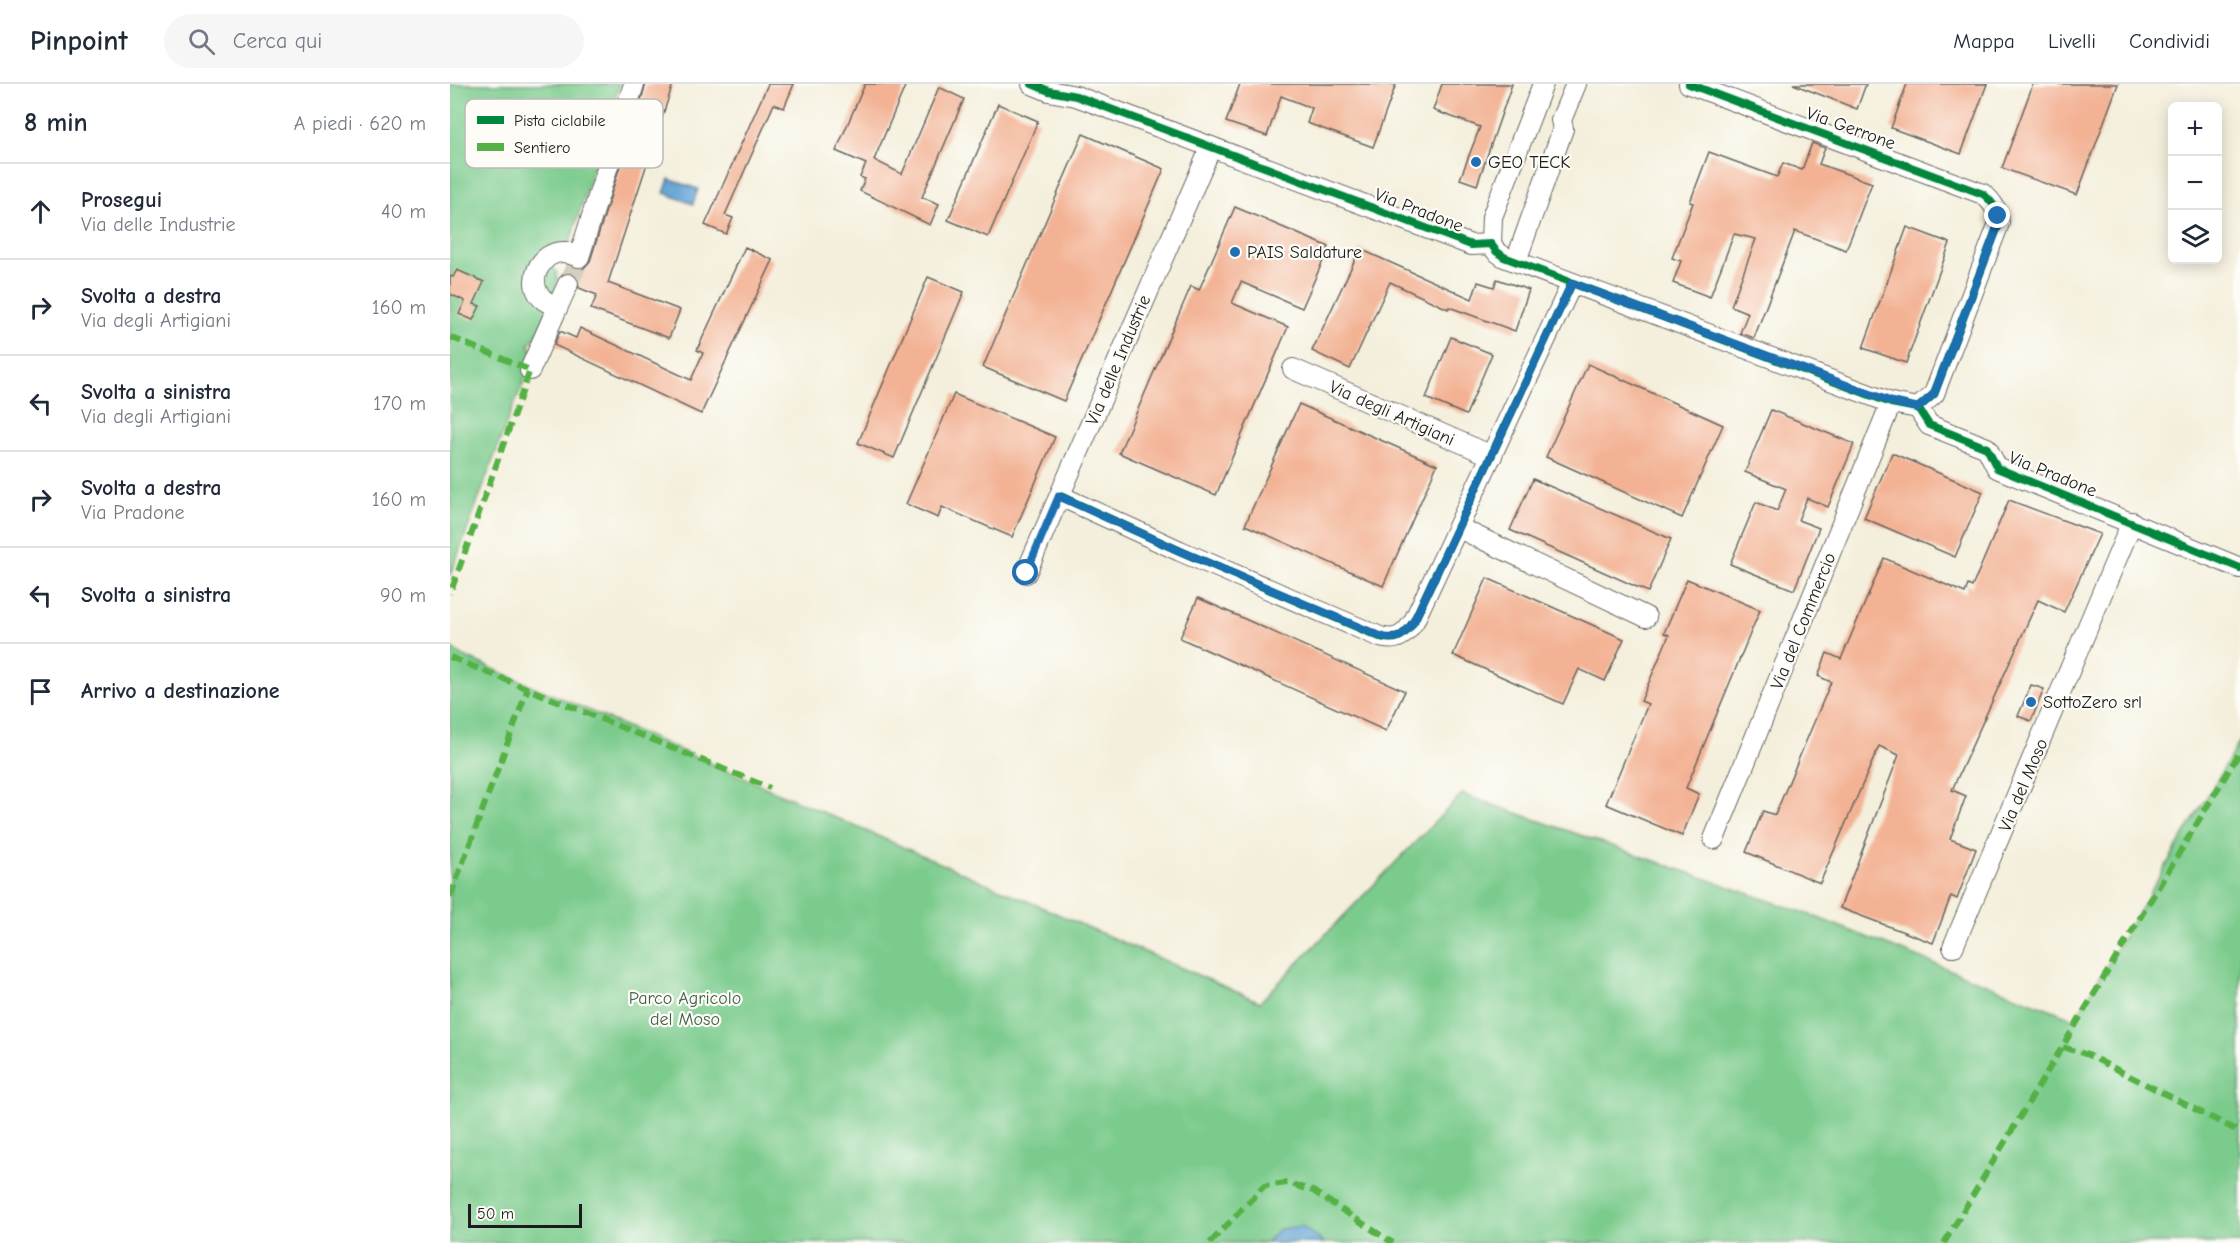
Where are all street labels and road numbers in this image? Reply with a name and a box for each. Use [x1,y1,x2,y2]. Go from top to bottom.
street label: Via Gerrone [1803,103,1898,154]
street label: Via Pradone [1372,184,1466,237]
street label: Via delle Industrie [1082,292,1155,428]
street label: Via degli Artigiani [1326,376,1458,450]
street label: Via Pradone [2006,447,2100,502]
street label: Via del Commercio [1766,550,1841,693]
street label: Via del Moso [1994,736,2052,835]

